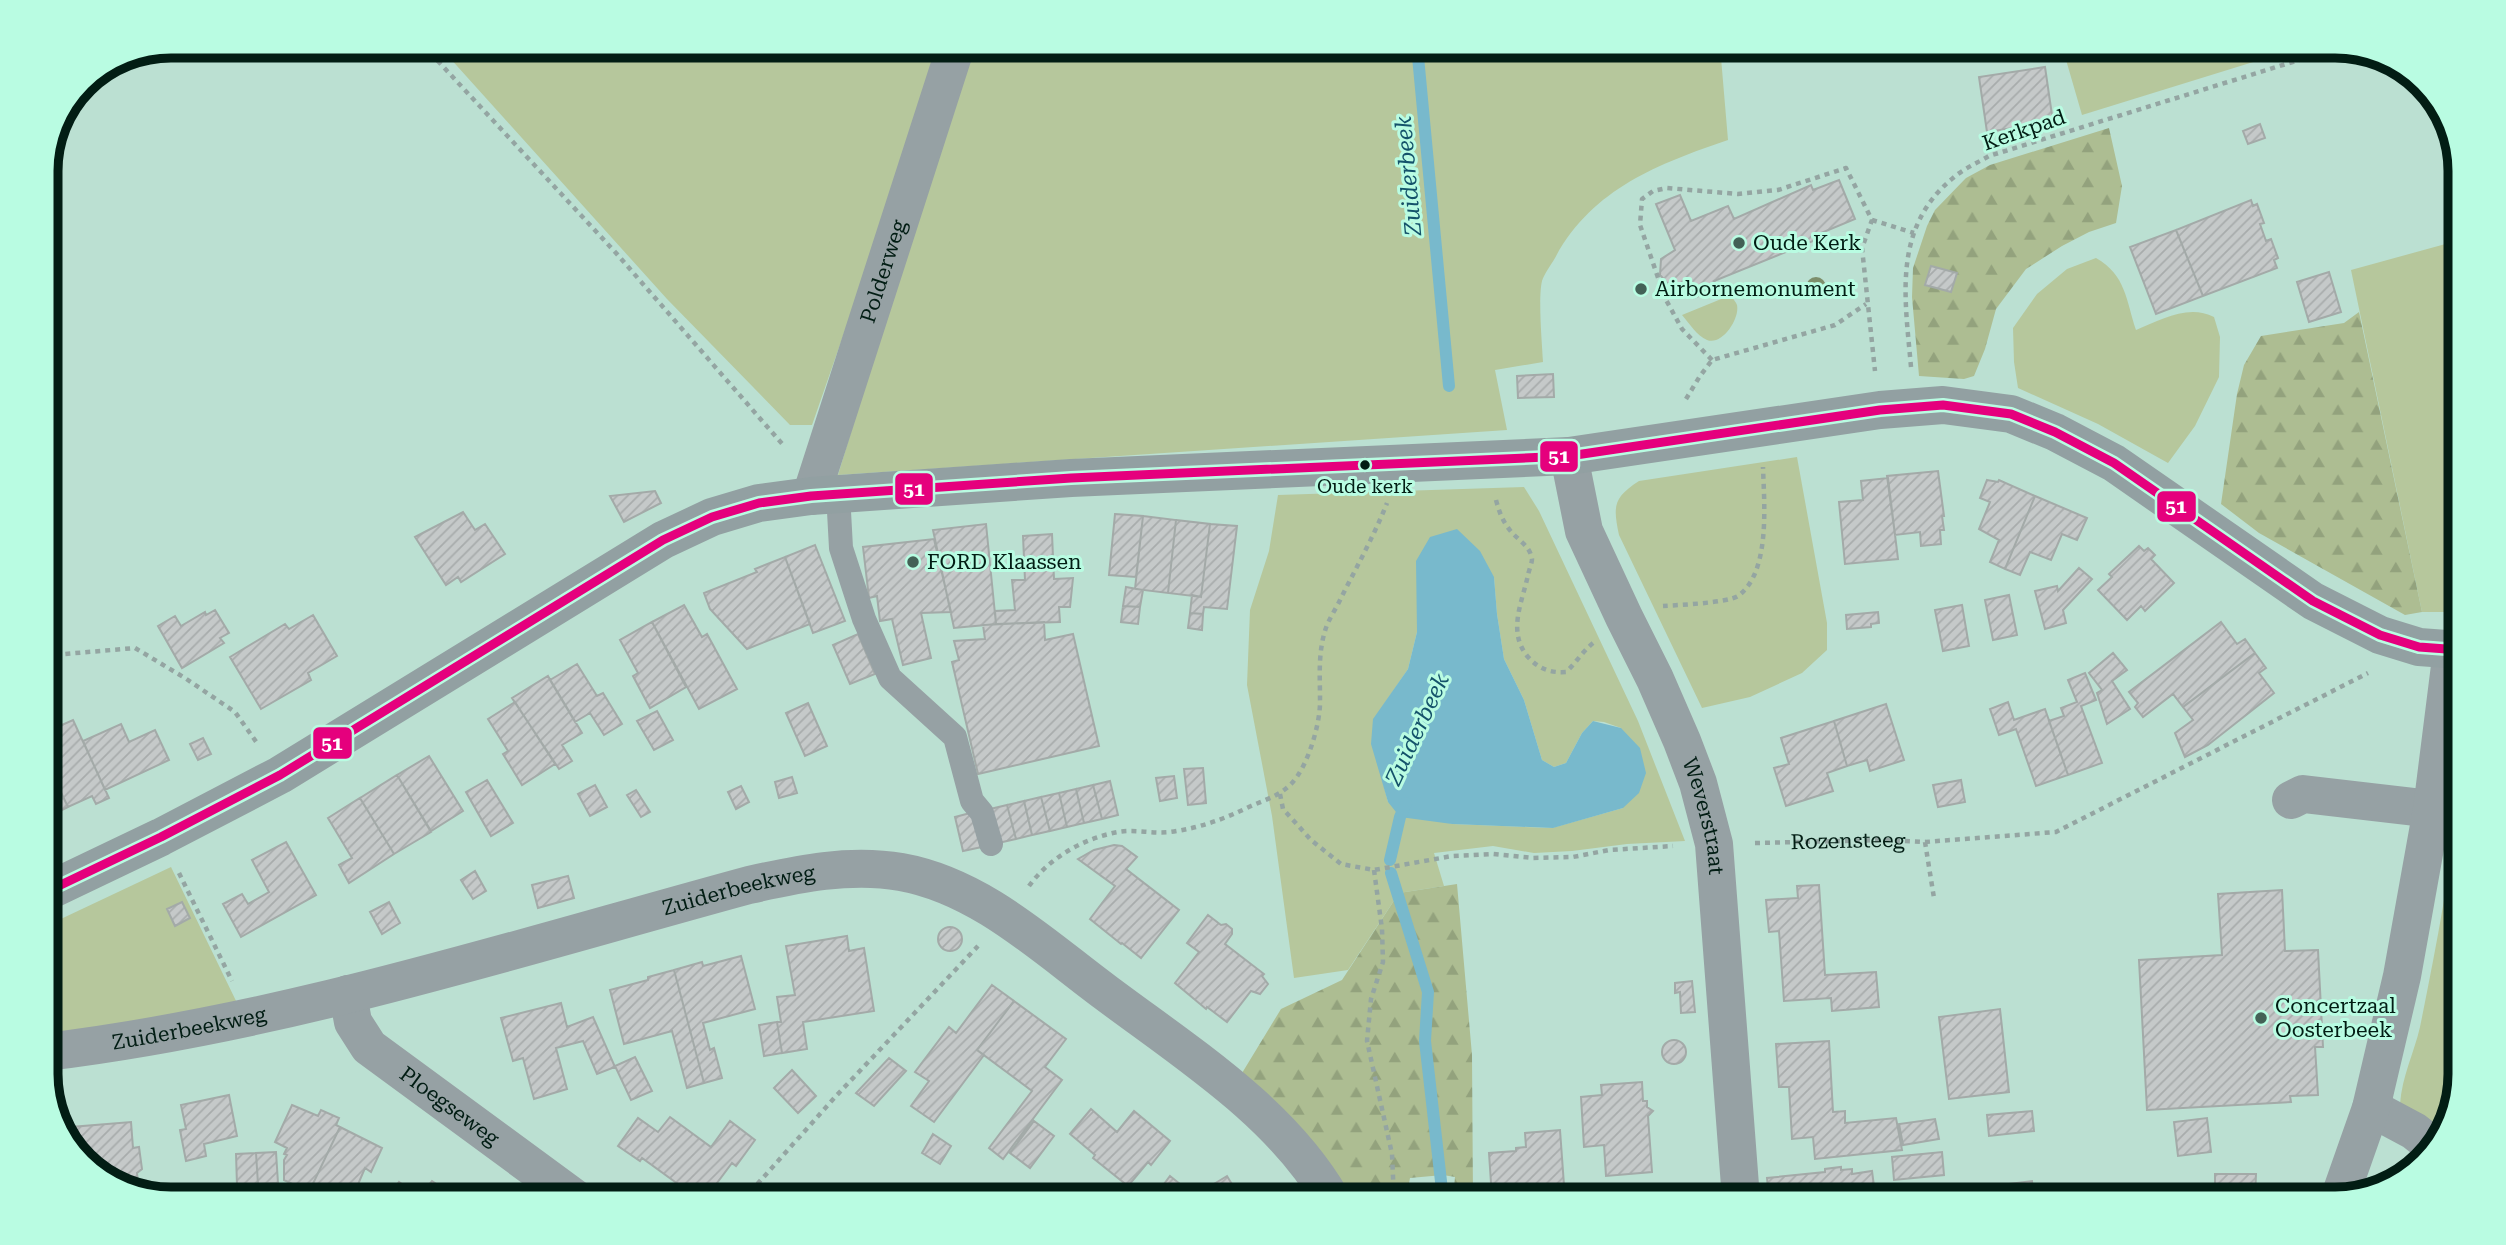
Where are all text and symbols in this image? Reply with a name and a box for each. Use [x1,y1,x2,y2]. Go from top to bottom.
street label: Kerkpad [1979,104,2069,155]
water label: Zuiderbeek [1390,115,1427,238]
street label: Polderweg [856,217,911,326]
place label: Oude Kerk [1753,231,1861,255]
marker: Oude Kerk [1731,235,1747,251]
place label: Airbornemonument [1655,277,1856,301]
marker: Airbornemonument [1633,281,1649,297]
line badge: 51 [1539,440,1579,473]
text: 51 [1548,445,1570,468]
marker: Oude kerk [1358,458,1372,472]
line badge: 51 [894,472,934,506]
place label: Oude kerk [1317,475,1413,498]
text: 51 [903,478,925,501]
line badge: 51 [2156,490,2197,523]
text: 51 [2165,495,2187,518]
place label: FORD Klaassen [927,550,1082,574]
marker: FORD Klaassen [905,554,921,570]
water label: Zuiderbeek [1379,669,1455,790]
line badge: 51 [312,726,353,760]
text: 51 [321,732,343,755]
street label: Weverstraat [1677,754,1728,876]
street label: Rozensteeg [1790,828,1906,854]
street label: Zuiderbeekweg [660,860,817,920]
place label: Concertzaal Oosterbeek [2275,994,2396,1042]
street label: Zuiderbeekweg [110,1002,268,1055]
marker: Concertzaal Oosterbeek [2253,1010,2269,1026]
street label: Ploegseweg [395,1062,504,1151]

